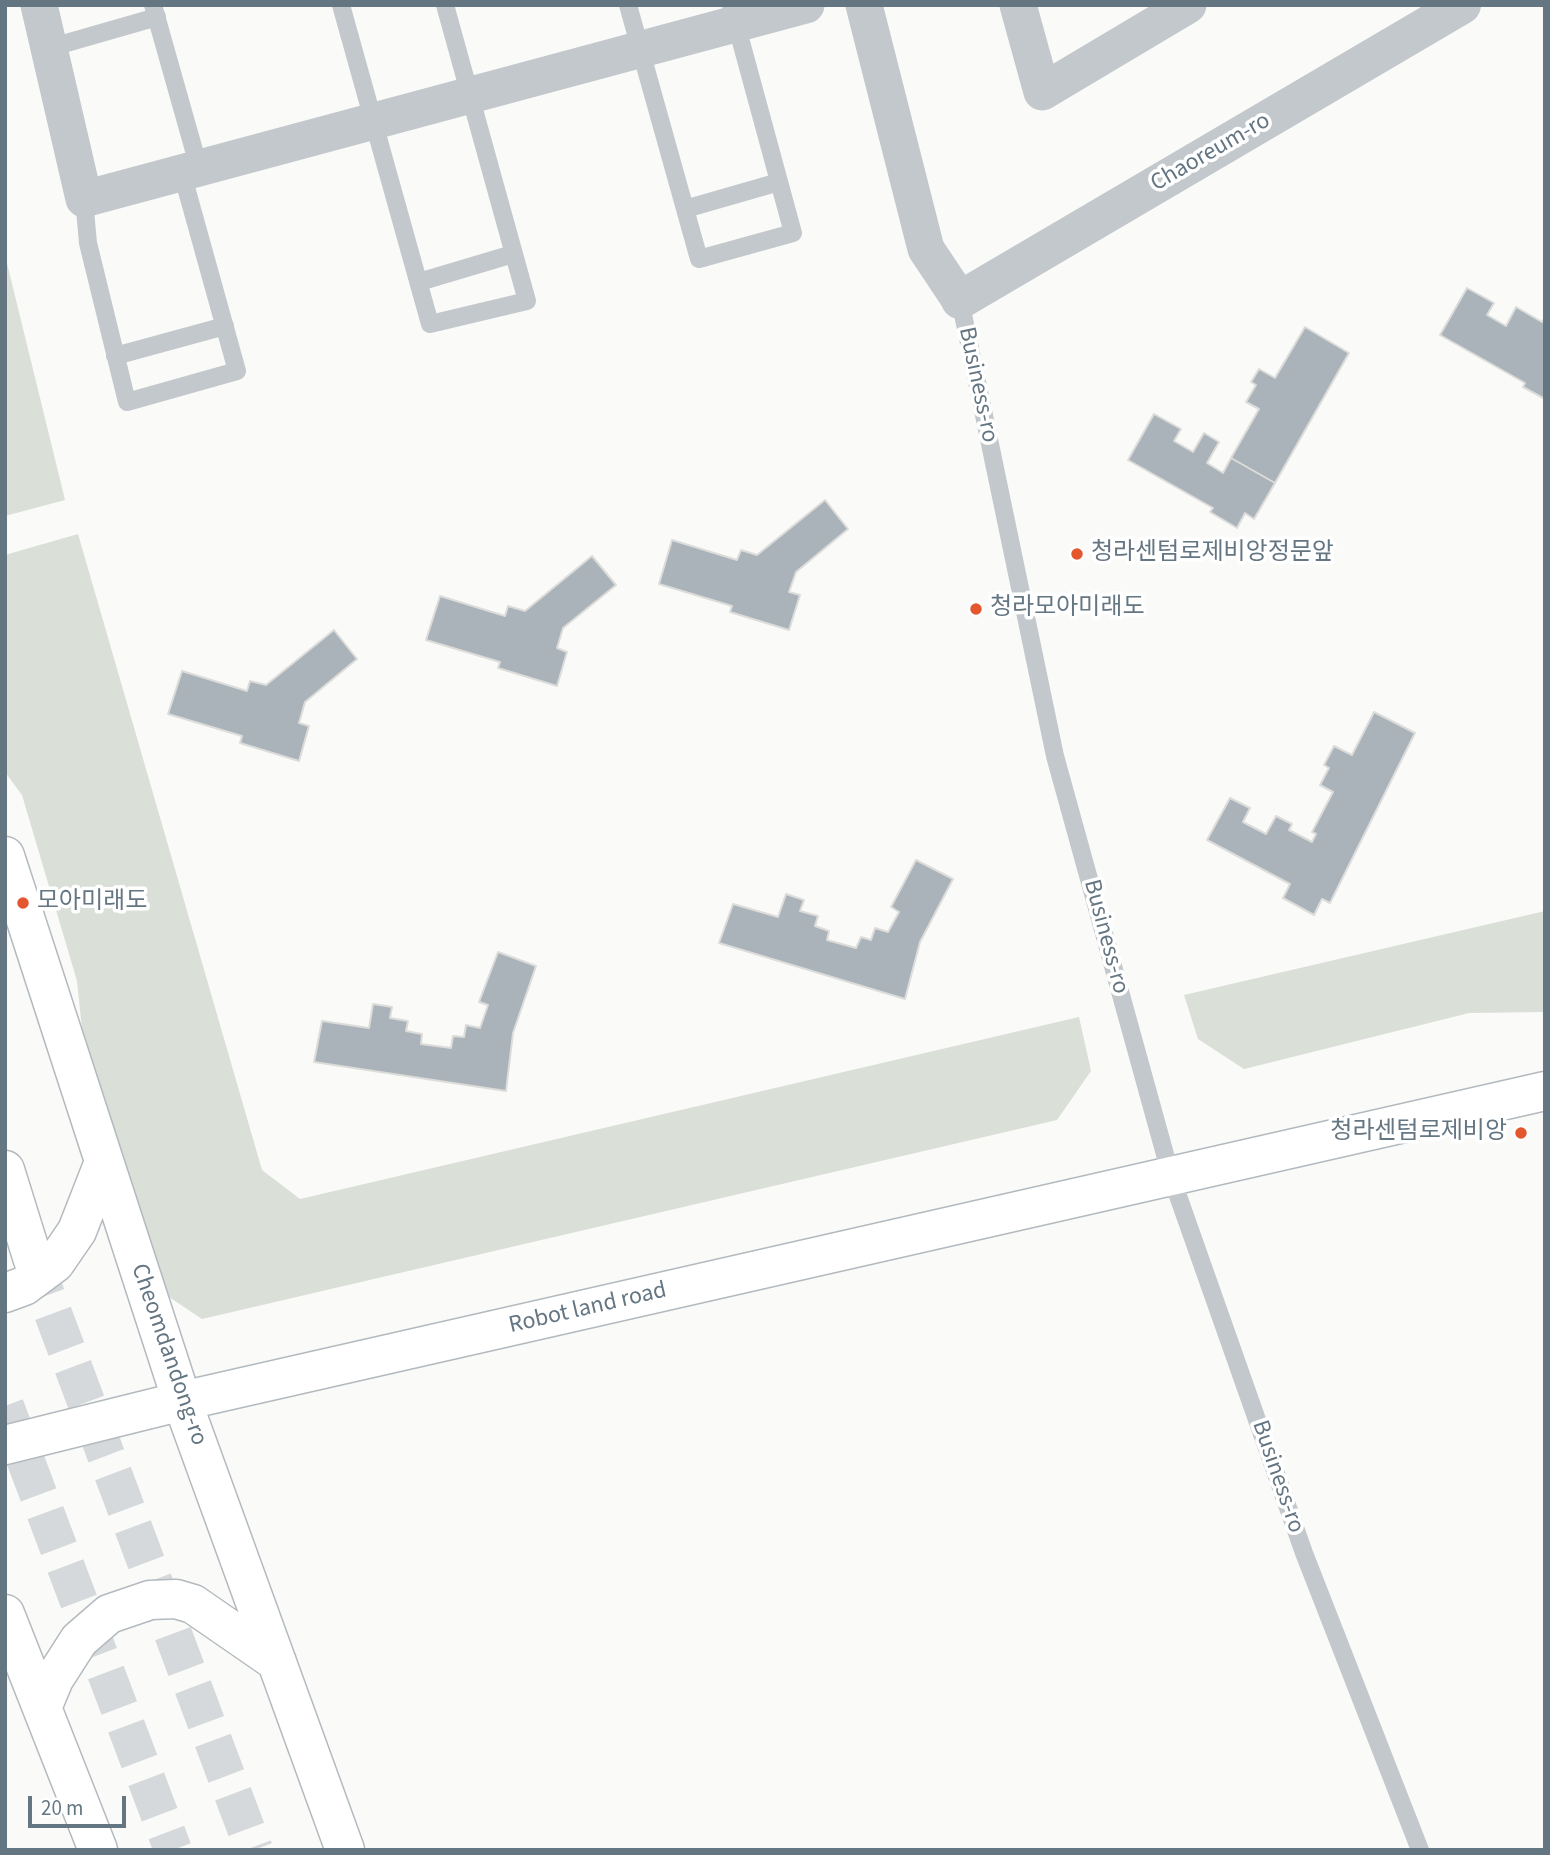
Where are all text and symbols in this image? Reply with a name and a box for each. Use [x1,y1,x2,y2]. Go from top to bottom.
street label: Chaoreum-ro [1146,107,1276,199]
street label: Business-ro [951,325,1003,445]
place label: 청라센텀로제비앙정문앞 [1091,540,1334,568]
marker: 청라센텀로제비앙정문앞 [1069,546,1085,562]
place label: 청라모아미래도 [990,595,1145,623]
marker: 청라모아미래도 [968,601,984,617]
street label: Business-ro [1076,877,1134,997]
place label: 모아미래도 [37,889,147,917]
marker: 모아미래도 [15,895,31,911]
place label: 청라센텀로제비앙 [1330,1119,1507,1147]
marker: 청라센텀로제비앙 [1513,1125,1529,1141]
street label: Cheomdandong-ro [123,1260,213,1450]
street label: Robot land road [506,1277,670,1341]
street label: Business-ro [1244,1417,1310,1537]
scale bar [32,1782,130,1826]
text: 20 m [41,1793,83,1823]

